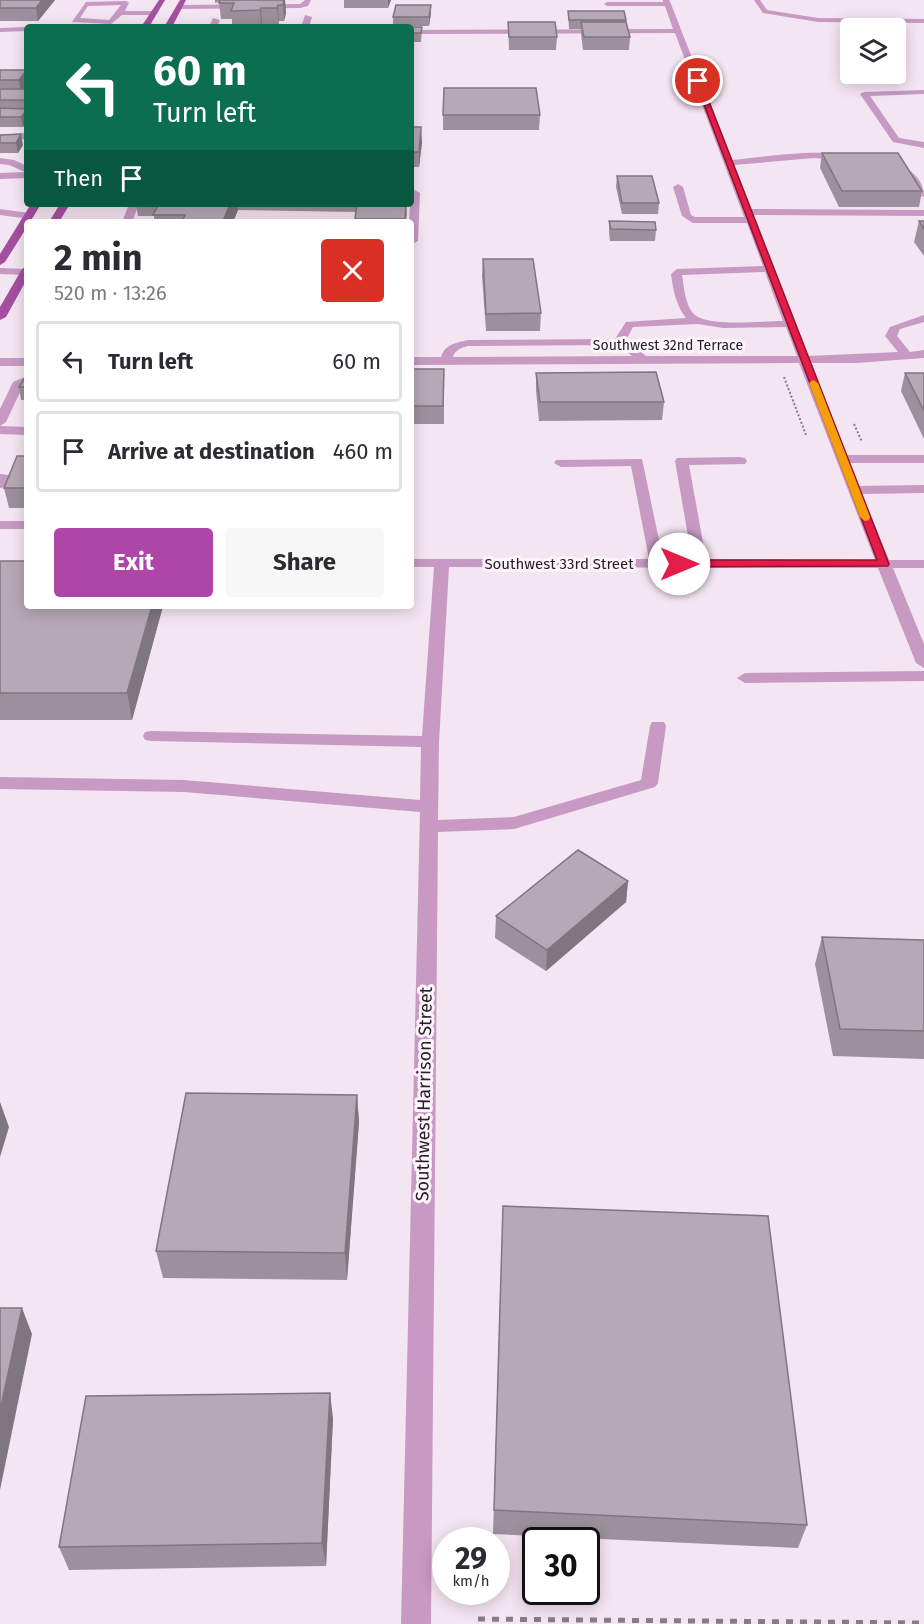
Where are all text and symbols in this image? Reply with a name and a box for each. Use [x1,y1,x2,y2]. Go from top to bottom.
map controls [840,18,906,84]
button: layers [840,18,906,84]
text: 60 m [153,46,247,96]
icon: left [54,48,132,126]
pin [672,55,723,106]
icon: arrive [681,64,714,97]
text: Turn left [153,97,256,129]
icon: arrive [115,162,148,195]
text: Then [54,165,103,192]
text: 2 min [54,236,143,280]
button: close [321,239,384,302]
text: 520 m · 13:26 [54,281,167,305]
street label: Southwest 32nd Terrace [593,337,743,354]
icon: left [57,345,90,378]
text: Turn left [108,348,193,375]
text: 60 m [332,348,381,375]
icon: arrive [57,435,90,468]
text: Arrive at destination [108,438,315,465]
text: 460 m [333,438,393,465]
button: Exit [54,528,213,597]
button: Share [225,528,384,597]
position arrow [647,532,711,596]
street label: Southwest 33rd Street [484,555,634,573]
street label: Southwest Harrison Street [411,986,437,1201]
speed limit sign: 30 [522,1527,600,1605]
text: 29 [455,1541,487,1577]
text: km/h [452,1572,490,1590]

